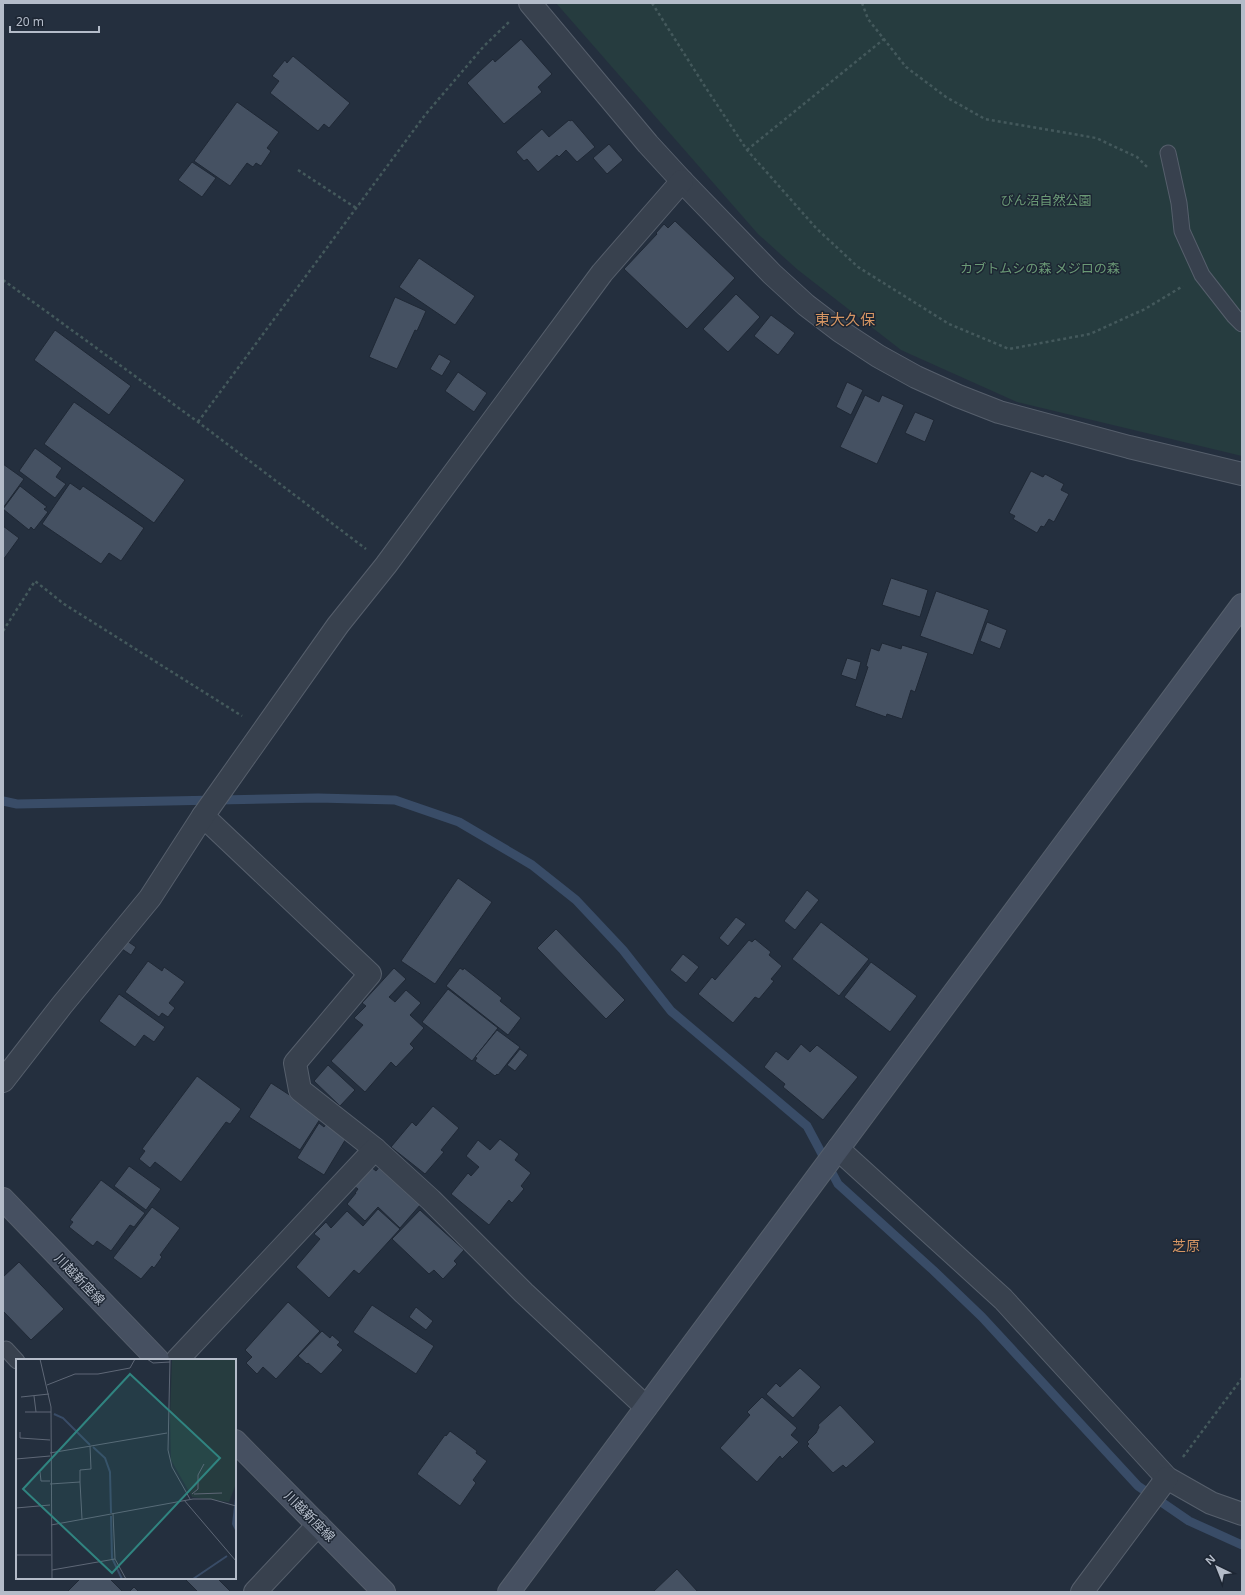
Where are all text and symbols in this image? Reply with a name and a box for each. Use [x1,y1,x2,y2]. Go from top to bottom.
scale bar [10,8,99,34]
text: 20 m [16,13,44,30]
park label: びん沼自然公園 [1000,191,1092,209]
park label: カブトムシの森 メジロの森 [960,259,1120,277]
district label: 東大久保 [815,309,875,329]
district label: 芝原 [1172,1236,1200,1255]
street label: 川越新座線 [51,1249,109,1309]
inset map [16,1359,236,1579]
street label: 川越新座線 [281,1487,339,1545]
north arrow [1197,1547,1237,1587]
text: N [1201,1551,1218,1568]

